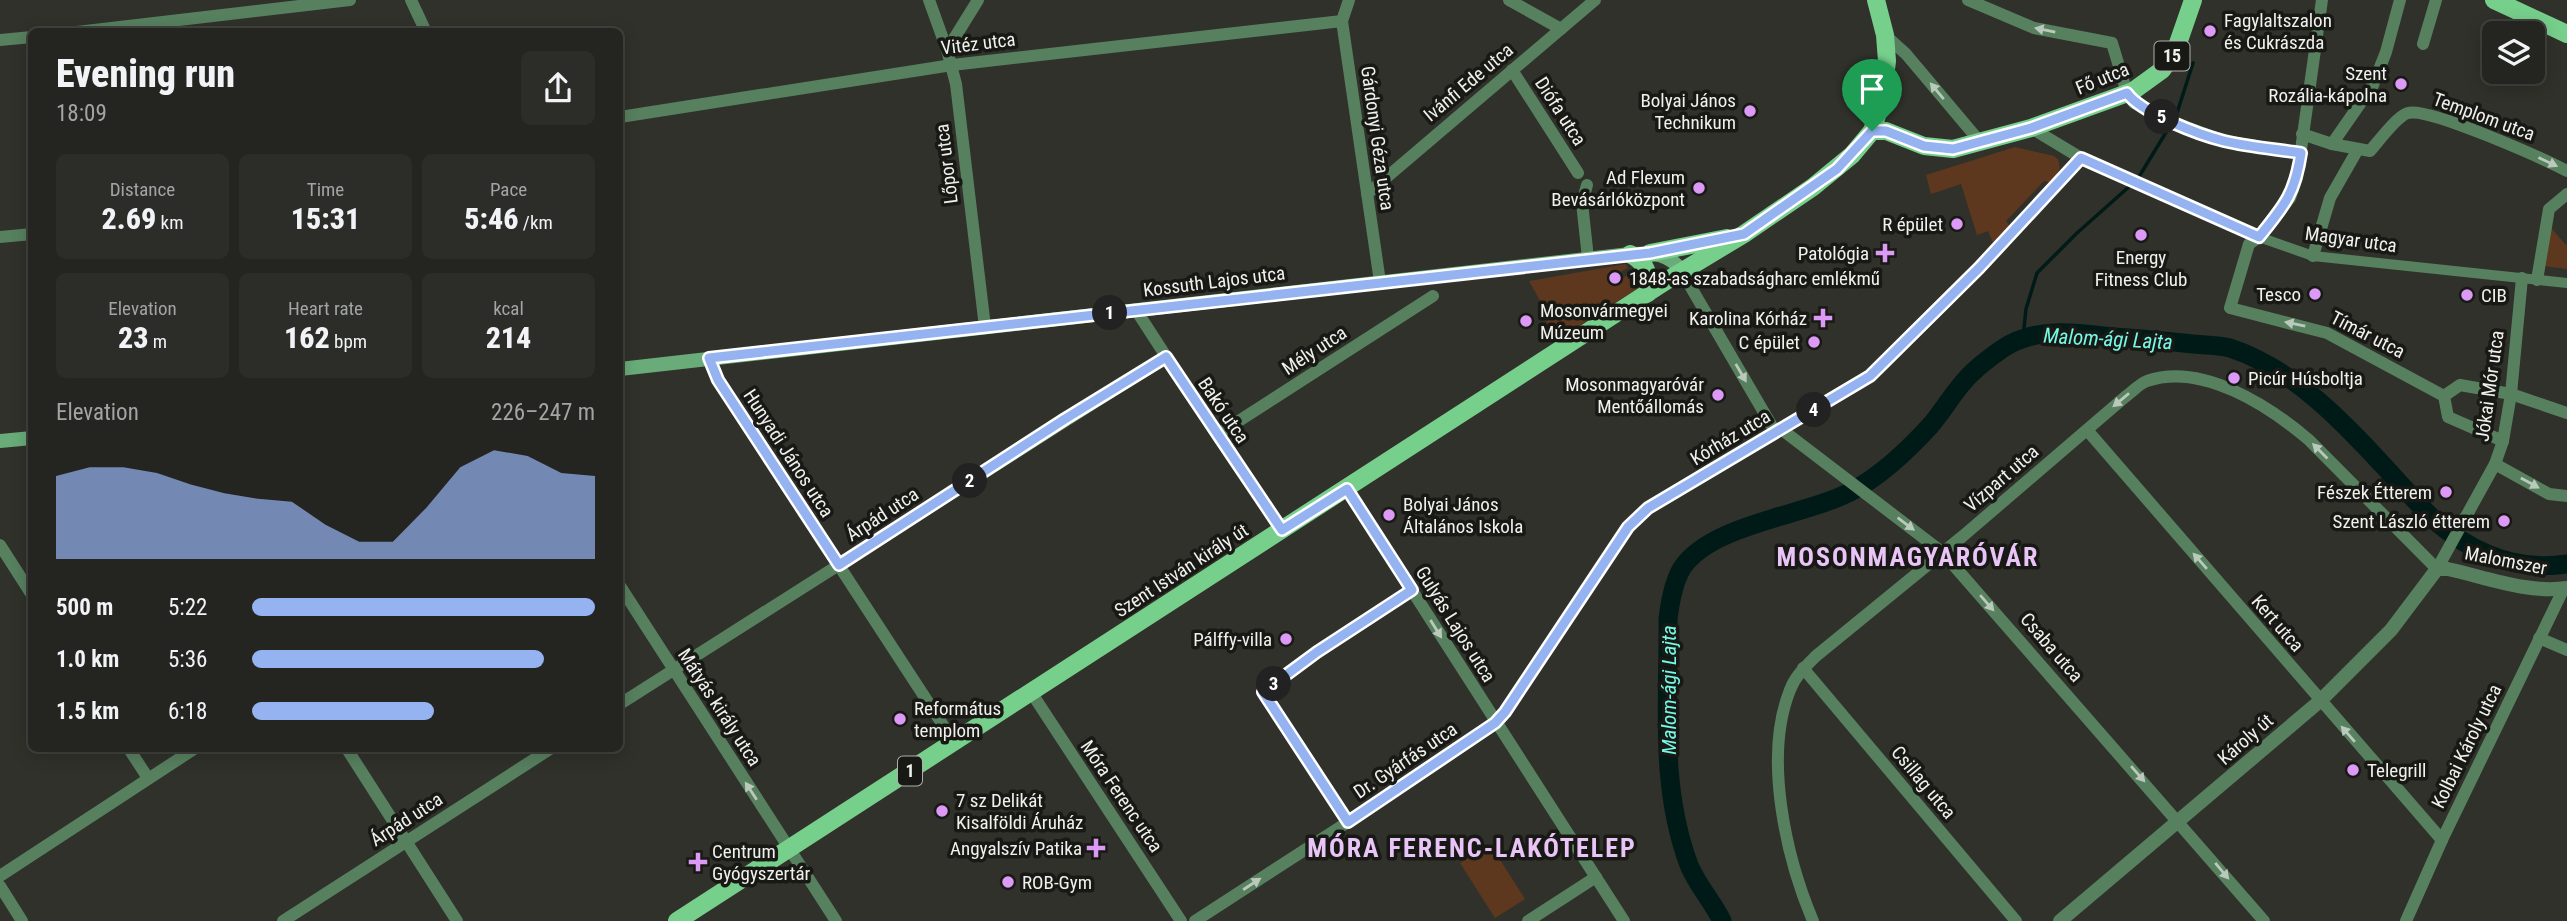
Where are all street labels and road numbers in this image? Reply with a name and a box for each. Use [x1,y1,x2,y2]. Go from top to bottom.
street label: Vitéz utca [939,28,1017,59]
street label: Ivánfi Ede utca [1419,38,1518,126]
road number: 15 [2154,42,2190,70]
street label: Fő utca [2072,57,2132,100]
street label: Gárdonyi Géza utca [1356,64,1399,212]
street label: Diófa utca [1530,73,1591,150]
street label: Templom utca [2430,87,2538,146]
street label: Lőpor utca [930,123,963,205]
street label: Magyar utca [2304,222,2398,257]
street label: Kossuth Lajos utca [1142,261,1286,302]
street label: Tímár utca [2327,306,2409,363]
street label: Mély utca [1278,321,1351,380]
street label: Jókai Mór utca [2470,329,2509,443]
street label: Bakó utca [1193,373,1254,448]
street label: Hunyadi János utca [739,385,839,522]
street label: Kórház utca [1686,405,1774,470]
street label: Vízpart utca [1959,440,2043,517]
street label: Árpád utca [842,483,923,546]
street label: Szent István király út [1110,519,1252,622]
street label: Malomszer [2463,541,2549,580]
street label: Gulyás Lajos utca [1411,562,1500,686]
street label: Kert utca [2247,590,2309,657]
street label: Csaba utca [2015,608,2088,687]
street label: Mátyás király utca [673,644,766,770]
street label: Kolbai Károly utca [2426,680,2506,812]
street label: Károly út [2213,709,2278,770]
street label: Dr. Gyárfás utca [1349,717,1461,803]
street label: Móra Ferenc utca [1076,736,1168,857]
street label: Csillag utca [1887,741,1961,823]
road number: 1 [898,756,922,786]
street label: Árpád utca [366,788,447,851]

